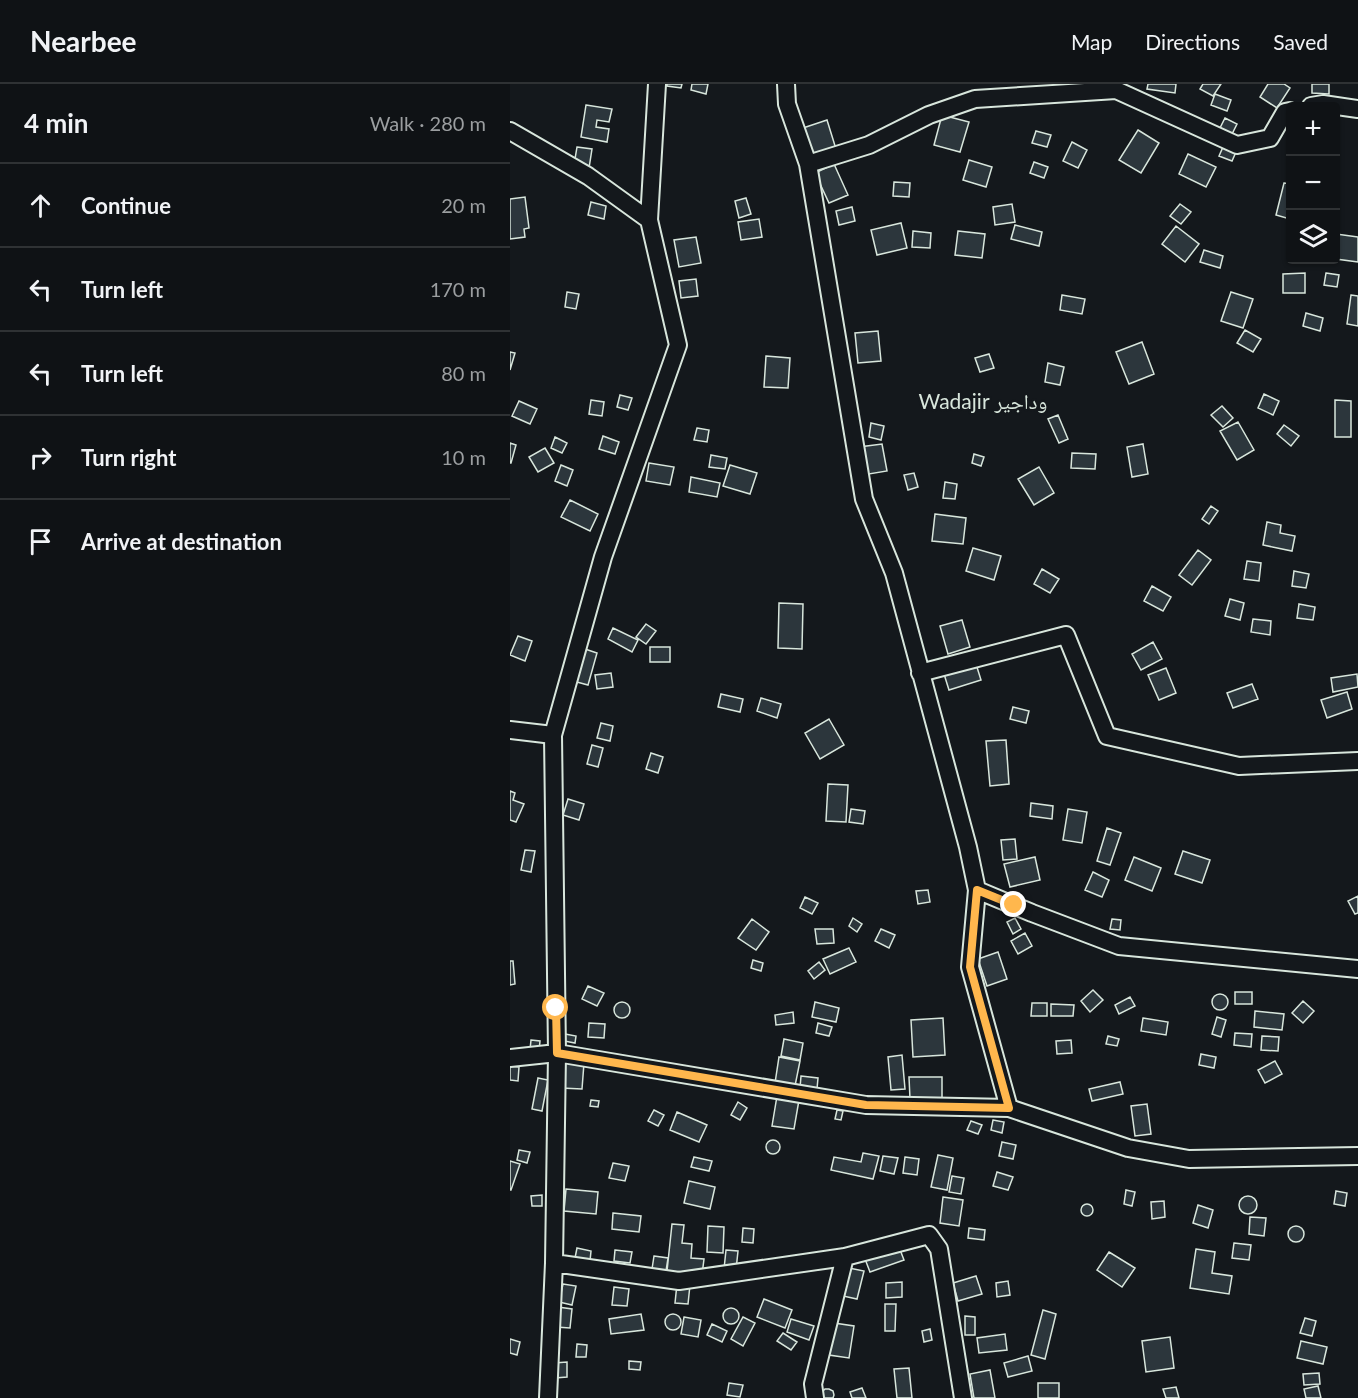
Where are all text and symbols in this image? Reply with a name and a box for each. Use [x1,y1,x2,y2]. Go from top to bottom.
text: Nearbee [30,24,137,58]
text: Map [1071,29,1112,54]
text: Directions [1145,29,1240,54]
text: Saved [1273,29,1328,54]
map controls [1286,102,1340,264]
button: + [1286,102,1340,156]
text: 4 min [24,107,88,139]
text: Walk · 280 m [370,111,486,135]
button: − [1286,156,1340,210]
icon: ahead [24,189,57,222]
text: Continue [81,192,171,219]
text: 20 m [441,193,486,217]
button: layers [1286,210,1340,264]
icon: left [24,273,57,306]
text: Turn left [81,276,163,303]
text: 170 m [430,277,486,301]
icon: left [24,357,57,390]
text: Turn left [81,360,163,387]
text: 80 m [441,361,486,385]
district label: Wadajir وداجير [919,388,1047,413]
icon: right [24,441,57,474]
text: Turn right [81,444,176,471]
text: 10 m [441,445,486,469]
icon: arrive [24,525,57,558]
text: Arrive at destination [81,528,282,555]
route end [1000,891,1026,917]
route start [542,994,568,1020]

